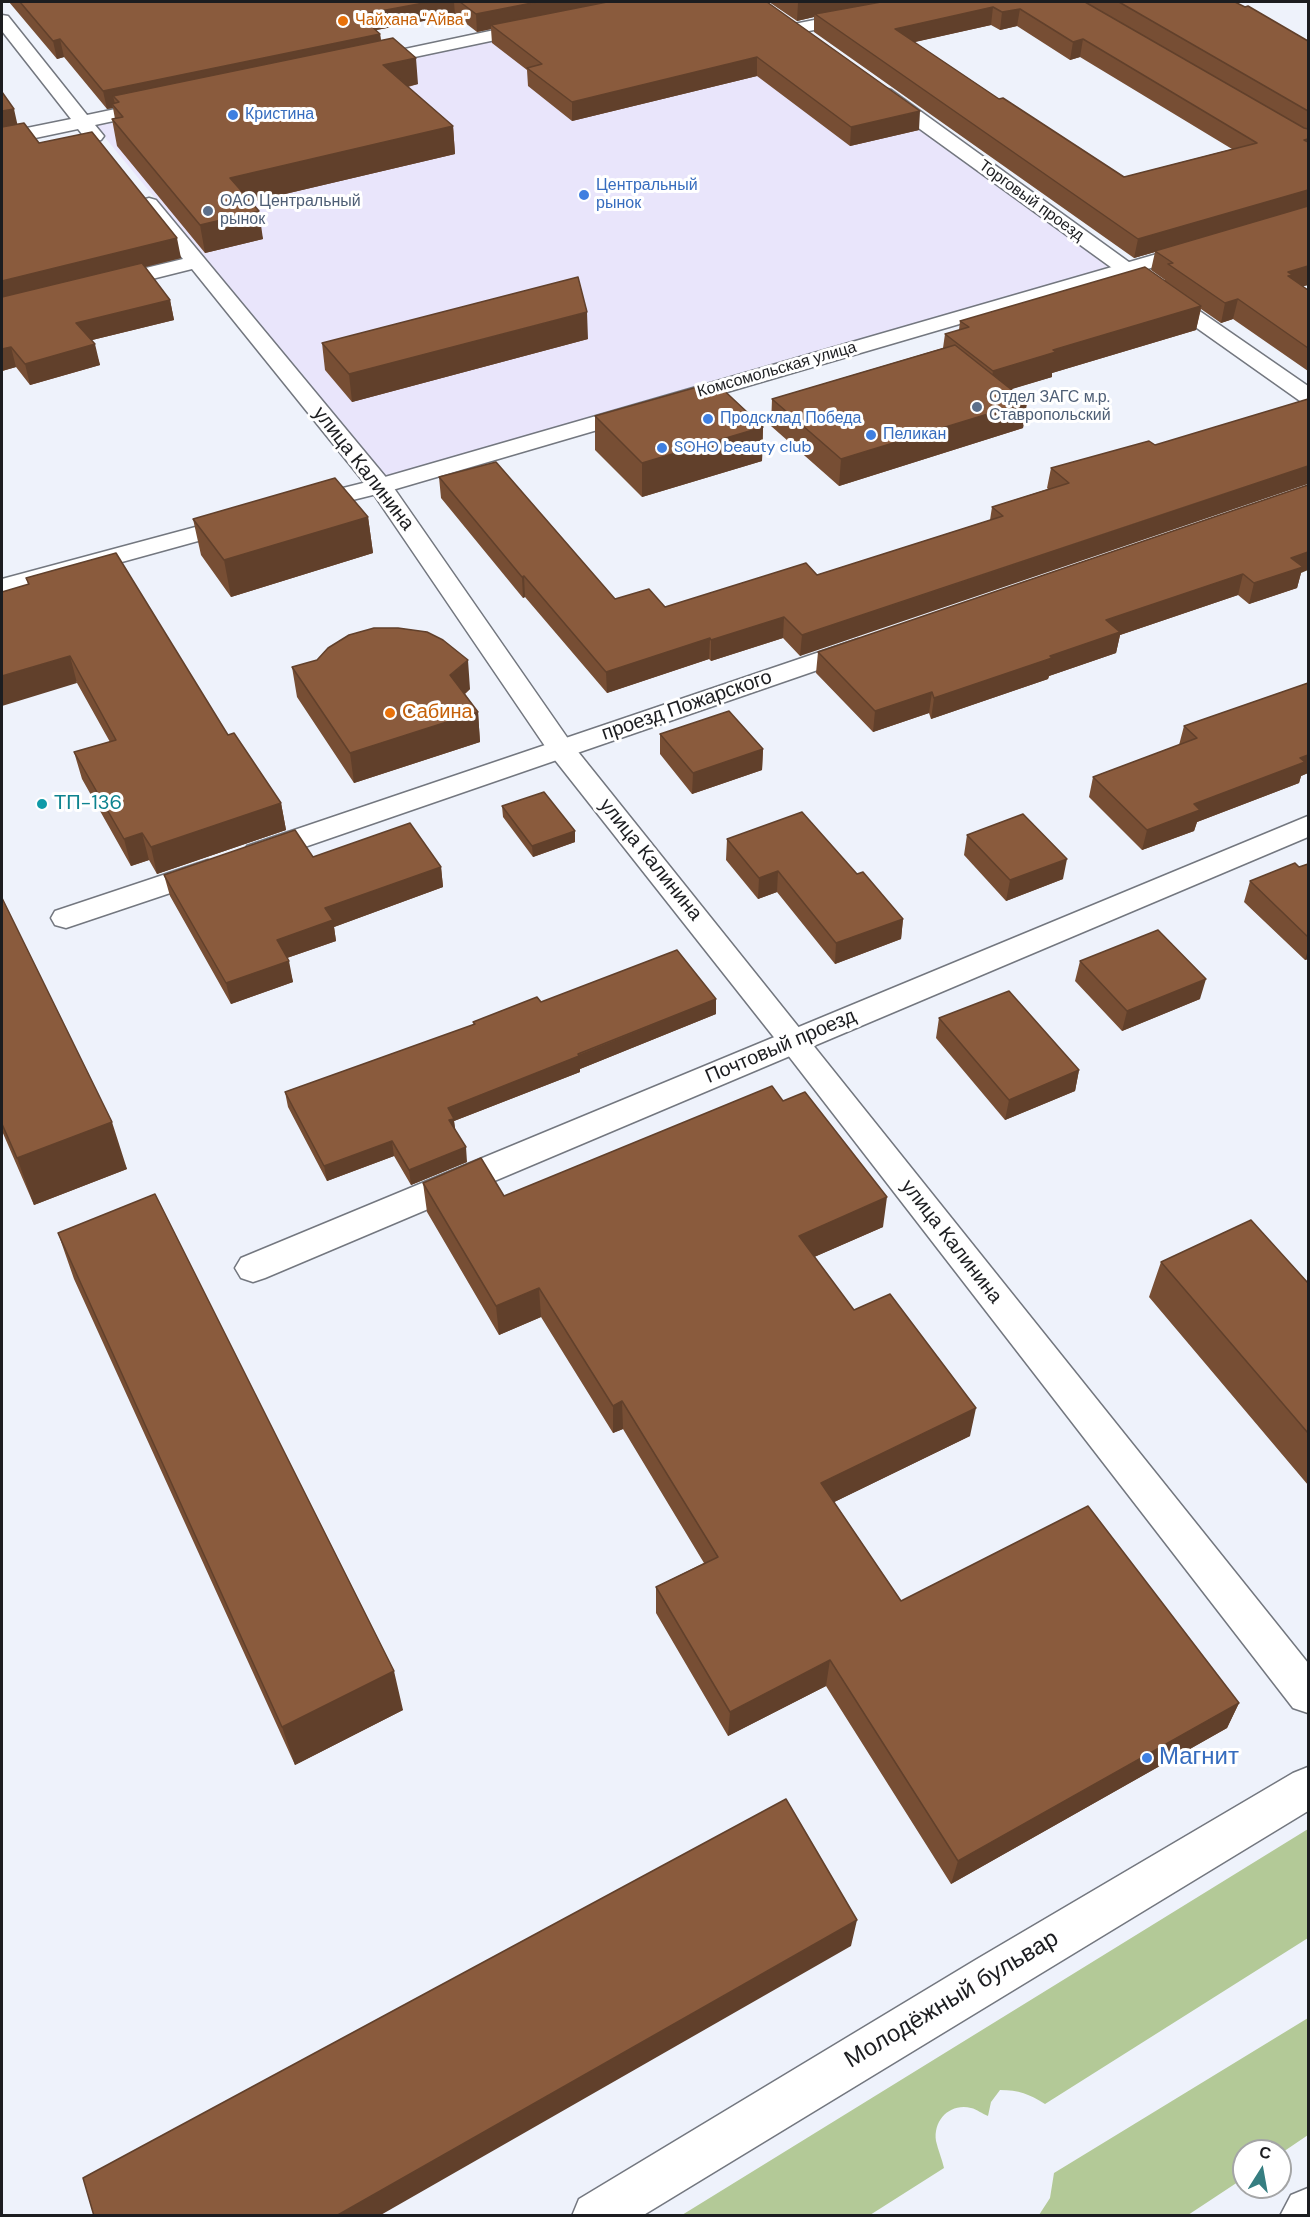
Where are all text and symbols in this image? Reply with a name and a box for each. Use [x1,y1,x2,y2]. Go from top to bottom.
place label: Чайхана "Айва" [355,11,468,31]
marker: Чайхана "Айва" [336,14,350,28]
place label: Кристина [245,105,314,125]
marker: Кристина [226,108,240,122]
street label: Торговый проезд [975,156,1087,246]
place label: Центральный рынок [596,176,698,214]
marker: Центральный рынок [577,188,591,202]
place label: ОАО Центральный рынок [220,192,361,230]
marker: ОАО Центральный рынок [201,204,215,218]
street label: Комсомольская улица [695,338,859,402]
place label: Отдел ЗАГС м.р. Ставропольский [989,388,1111,426]
marker: Отдел ЗАГС м.р. Ставропольский [970,400,984,414]
street label: улица Калинина [307,402,419,536]
place label: Продсклад Победа [720,409,861,429]
marker: Продсклад Победа [701,412,715,426]
place label: Пеликан [883,425,946,445]
marker: Пеликан [864,428,878,442]
place label: SOHO beauty club [674,438,812,458]
marker: SOHO beauty club [655,441,669,455]
street label: проезд Пожарского [599,666,775,746]
place label: Сабина [402,701,473,725]
marker: Сабина [383,706,397,720]
place label: ТП-136 [54,792,122,816]
street label: улица Калинина [593,794,707,926]
marker: ТП-136 [35,797,49,811]
street label: Почтовый проезд [702,1004,860,1090]
street label: улица Калинина [895,1175,1007,1309]
place label: Магнит [1159,1744,1239,1772]
marker: Магнит [1140,1751,1154,1765]
street label: Молодёжный бульвар [840,1925,1064,2075]
north arrow [1232,2139,1292,2199]
text: С [1257,2141,1273,2164]

